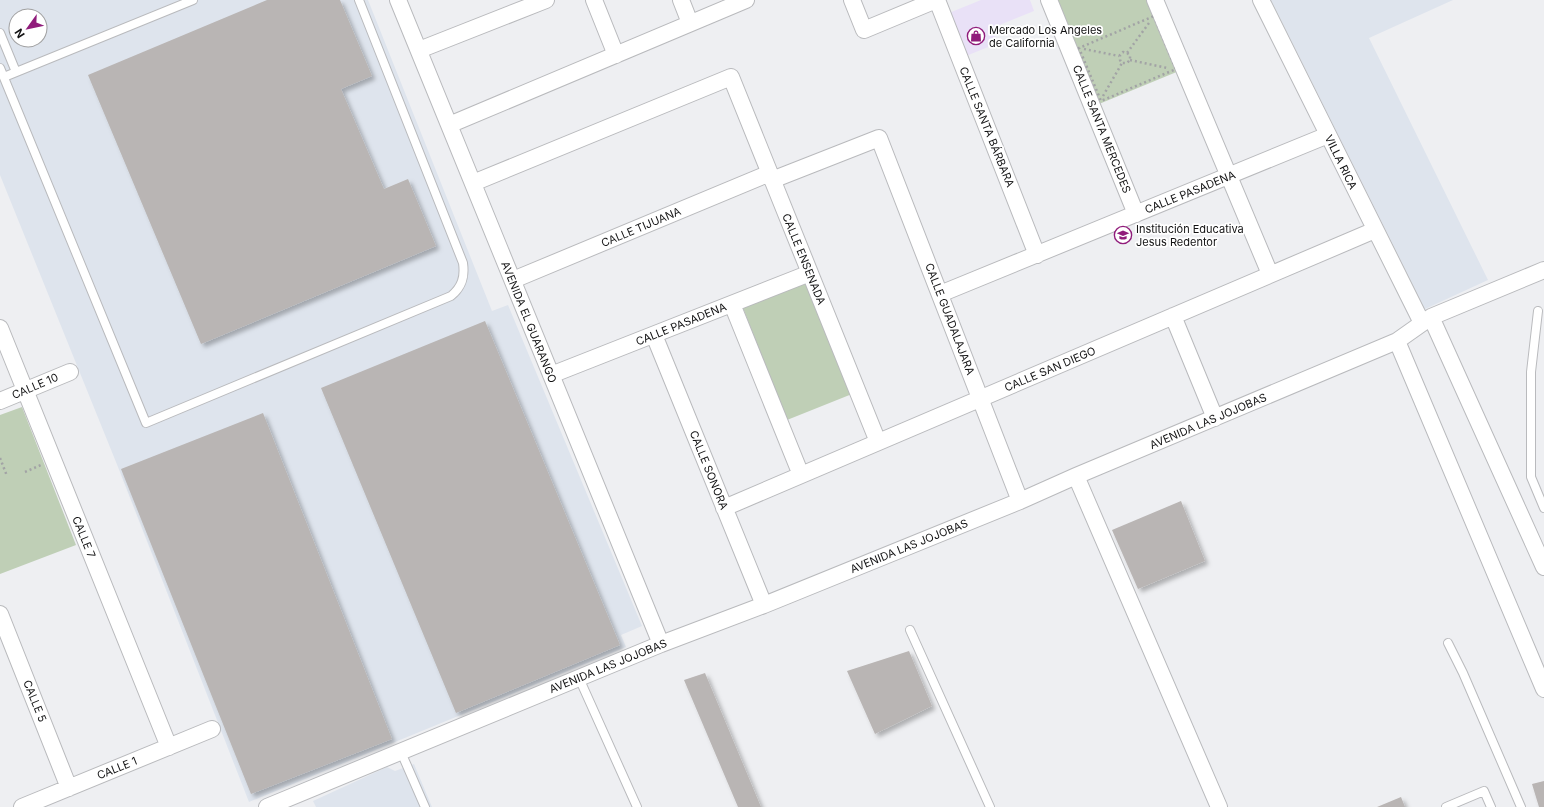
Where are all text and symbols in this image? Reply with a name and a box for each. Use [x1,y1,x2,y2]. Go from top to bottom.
north arrow [8,8,48,48]
place label: Mercado Los Angeles de California [989,23,1102,50]
text: N [11,26,28,41]
shop icon: Mercado Los Angeles de California [966,26,986,46]
street label: CALLE SANTA MERCEDES [1070,63,1134,195]
street label: CALLE SANTA BÁRBARA [956,65,1018,190]
street label: VILLA RICA [1322,132,1360,192]
street label: CALLE PASADENA [1143,167,1238,217]
street label: CALLE TIJUANA [599,204,683,250]
street label: CALLE ENSENADA [779,211,829,307]
place label: Institución Educativa Jesus Redentor [1136,222,1244,249]
school or university icon: Institución Educativa Jesus Redentor [1113,225,1133,245]
street label: AVENIDA EL GUARANGO [498,259,560,385]
street label: CALLE GUADALAJARA [922,261,978,377]
street label: CALLE PASADENA [634,299,729,349]
street label: CALLE SAN DIEGO [1002,343,1098,395]
street label: CALLE 10 [10,370,60,402]
street label: AVENIDA LAS JOJOBAS [1147,390,1269,452]
street label: CALLE SONORA [687,428,731,512]
street label: CALLE 7 [69,514,99,560]
street label: AVENIDA LAS JOJOBAS [848,516,970,576]
street label: AVENIDA LAS JOJOBAS [547,636,669,696]
street label: CALLE 5 [20,678,50,724]
street label: CALLE 1 [95,754,139,782]

